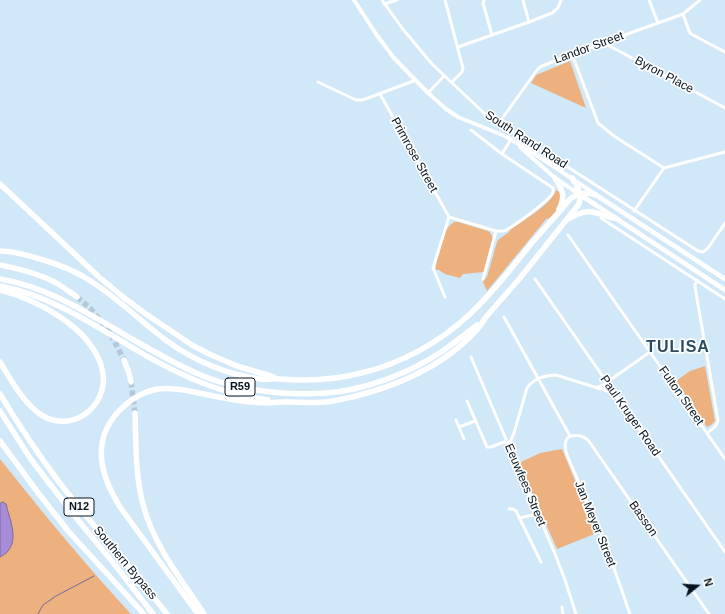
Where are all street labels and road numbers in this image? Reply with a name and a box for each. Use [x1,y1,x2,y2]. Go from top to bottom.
street label: Landor Street [552,29,626,67]
street label: Byron Place [632,53,696,97]
street label: South Rand Road [482,108,570,172]
street label: Primrose Street [387,115,441,195]
street label: Fulton Street [655,364,707,428]
street label: Paul Kruger Road [597,373,663,459]
road number: R59 [225,378,255,396]
street label: Eeuwfees Street [501,442,549,528]
street label: Jan Meyer Street [571,479,619,569]
road number: N12 [64,498,94,516]
street label: Basson [626,498,660,540]
street label: Southern Bypass [90,523,160,603]

